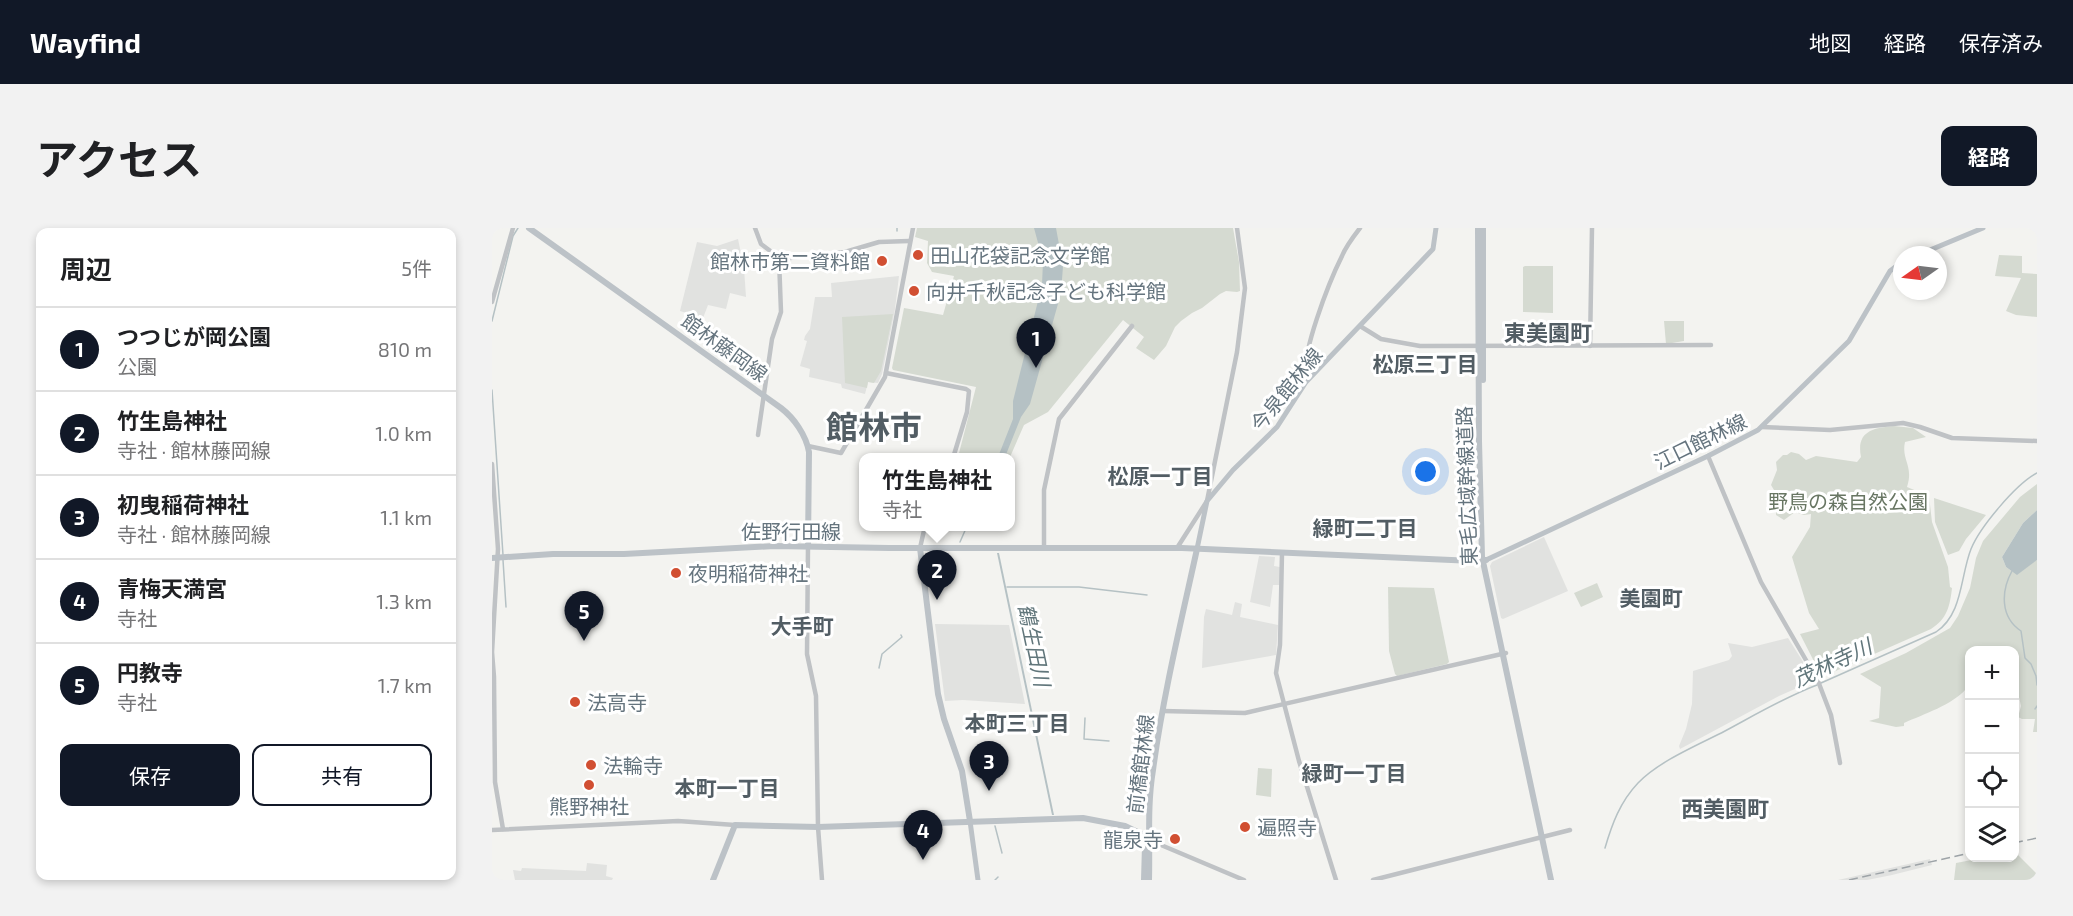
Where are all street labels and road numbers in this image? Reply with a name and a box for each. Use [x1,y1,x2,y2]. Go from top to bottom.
street label: 館林藤岡線 [677,308,773,386]
street label: 今泉館林線 [1245,343,1327,435]
street label: 東毛広域幹線道路 [1451,406,1481,566]
street label: 江口館林線 [1650,408,1750,474]
street label: 佐野行田線 [741,519,841,543]
street label: 前橋館林線 [1122,713,1158,815]

